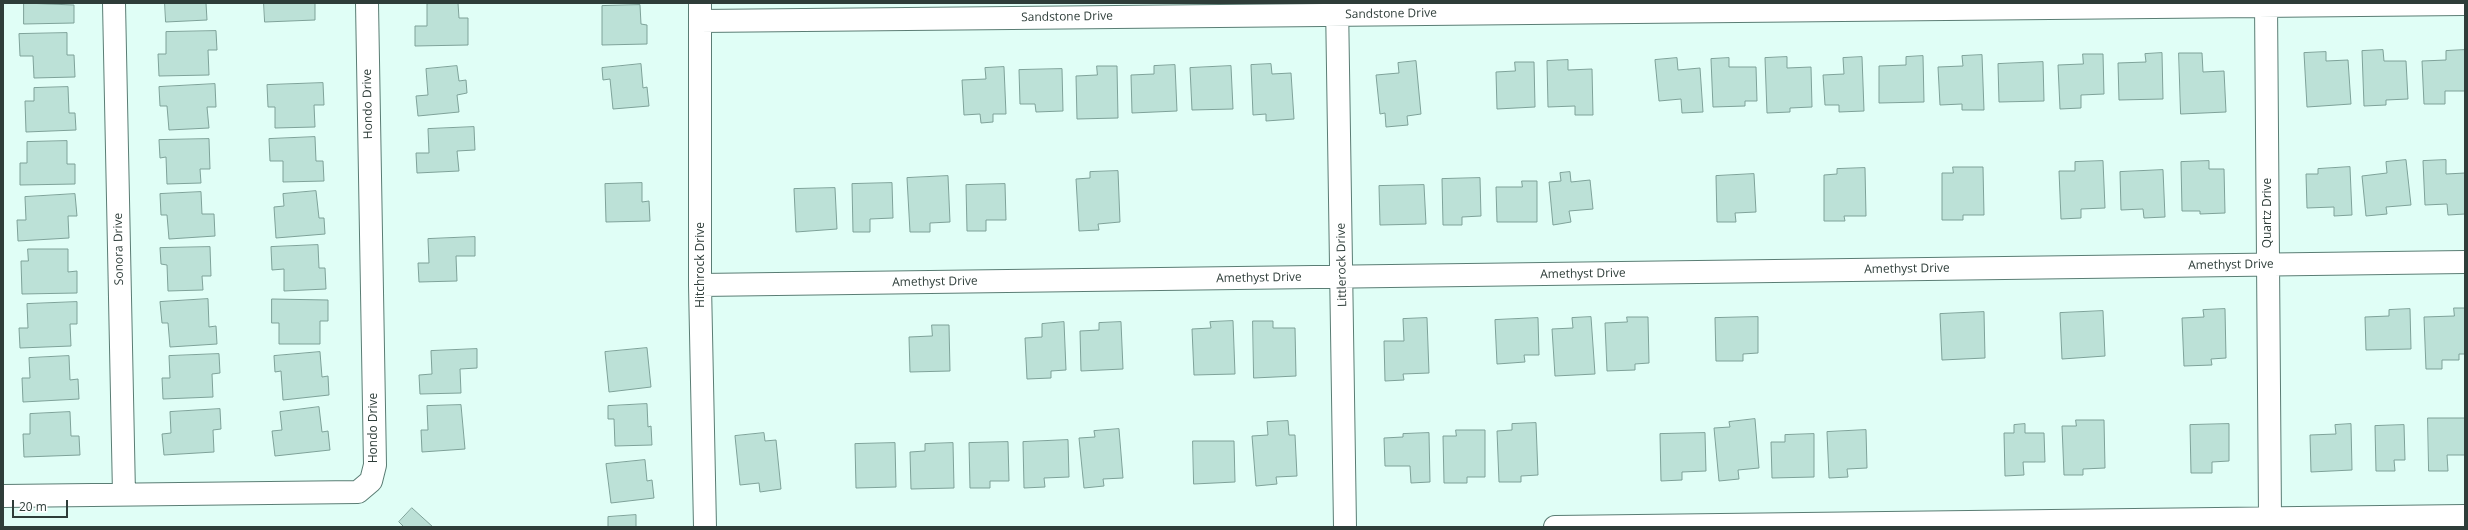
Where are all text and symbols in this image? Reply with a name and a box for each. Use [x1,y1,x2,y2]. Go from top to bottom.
street label: Sandstone Drive [1345,6,1437,22]
street label: Sandstone Drive [1021,9,1113,25]
street label: Hondo Drive [360,69,376,139]
street label: Quartz Drive [2261,178,2275,248]
street label: Sonora Drive [111,213,127,285]
street label: Hitchrock Drive [694,222,708,308]
street label: Littlerock Drive [1334,223,1350,307]
street label: Amethyst Drive [2188,257,2274,273]
street label: Amethyst Drive [1864,261,1950,277]
street label: Amethyst Drive [1540,266,1626,282]
street label: Amethyst Drive [1216,270,1302,286]
street label: Amethyst Drive [892,274,978,290]
street label: Hondo Drive [367,393,381,463]
scale bar [14,492,70,518]
text: 20 m [19,498,47,515]

